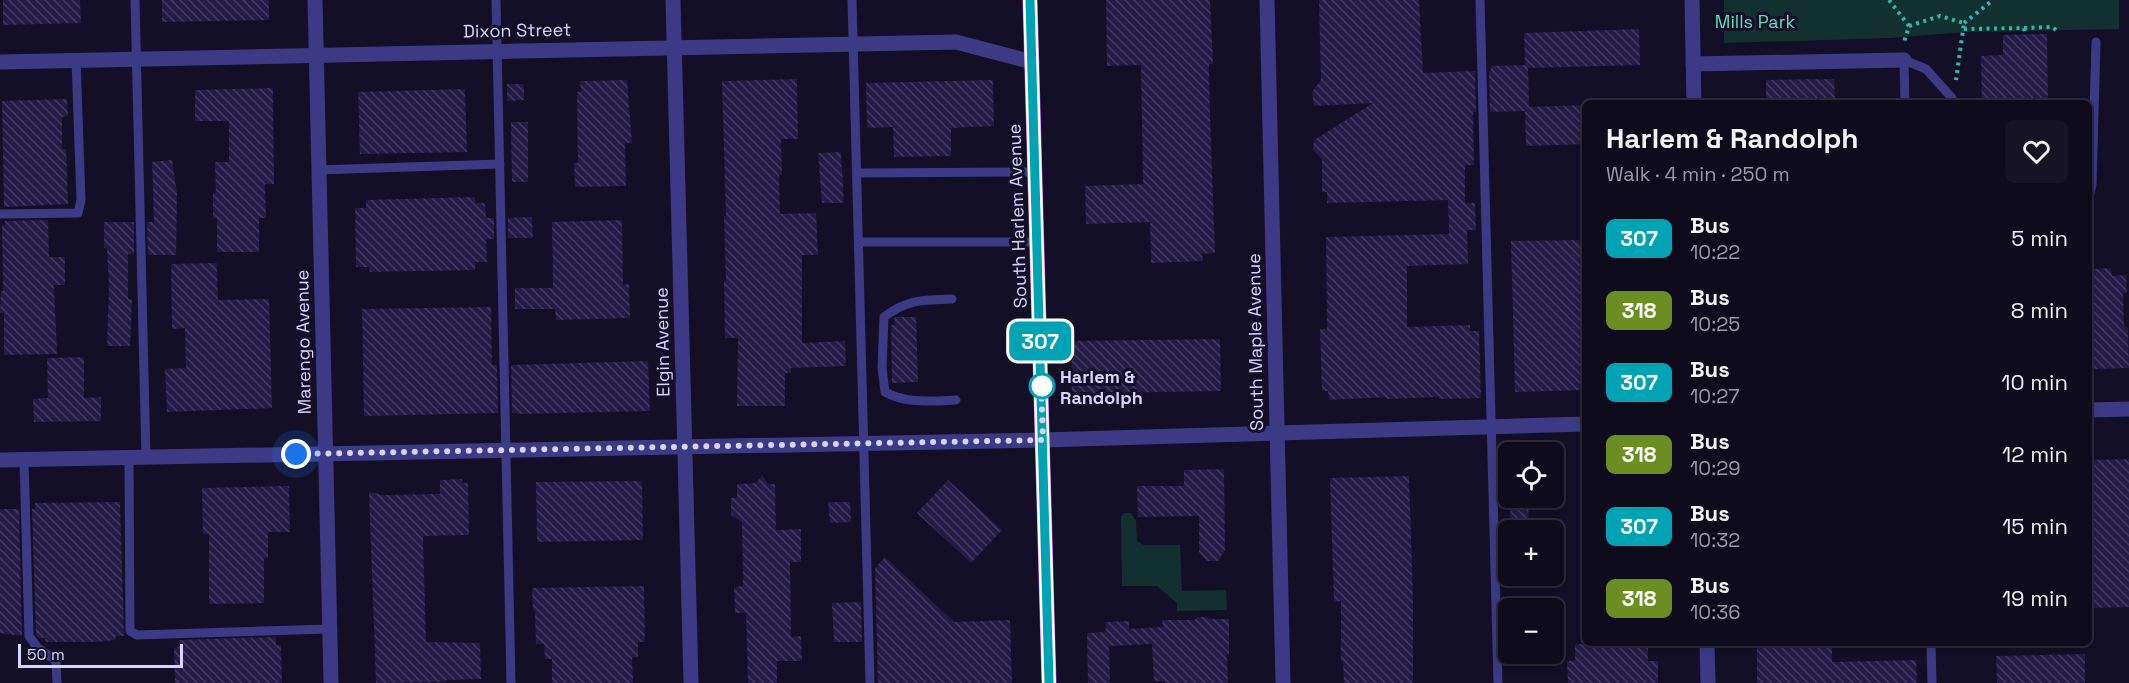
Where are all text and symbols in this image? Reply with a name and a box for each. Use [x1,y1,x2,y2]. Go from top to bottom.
park label: Mills Park [1715,10,1795,33]
street label: Dixon Street [463,18,571,42]
text: Harlem & Randolph [1606,120,1859,156]
button: heart [2005,120,2068,183]
street label: South Harlem Avenue [1002,123,1032,309]
text: Walk · 4 min · 250 m [1606,161,1790,187]
text: Bus [1690,211,1730,239]
text: 5 min [2011,224,2068,252]
text: 307 [1620,225,1658,252]
text: 10:22 [1690,239,1740,265]
street label: South Maple Avenue [1242,253,1268,431]
street label: Marengo Avenue [290,269,316,415]
text: Bus [1690,283,1730,311]
street label: Elgin Avenue [650,287,674,397]
text: 8 min [2011,296,2068,324]
text: 318 [1622,297,1656,324]
text: 10:25 [1690,311,1740,337]
line badge: 307 [1006,322,1074,360]
text: 307 [1021,328,1059,355]
text: Bus [1690,355,1730,383]
place label: Harlem & Randolph [1060,365,1143,409]
text: 10 min [2001,368,2068,396]
text: 307 [1620,369,1658,396]
marker: Harlem & Randolph [1029,373,1055,399]
text: 10:27 [1690,383,1739,409]
text: Bus [1690,427,1730,455]
your location [281,439,311,469]
text: 12 min [2002,440,2068,468]
text: 318 [1622,441,1656,468]
map controls [1498,442,1564,664]
button: locate [1498,442,1564,508]
text: 10:29 [1690,455,1741,481]
text: Bus [1690,499,1730,527]
text: 15 min [2002,512,2068,540]
text: 307 [1620,513,1658,540]
button: + [1498,520,1564,586]
text: 10:32 [1690,527,1740,553]
text: Bus [1690,571,1730,599]
text: 19 min [2002,584,2068,612]
text: 318 [1622,585,1656,612]
button: − [1498,598,1564,664]
text: 10:36 [1690,599,1741,625]
scale bar [18,641,183,668]
text: 50 m [27,644,65,665]

